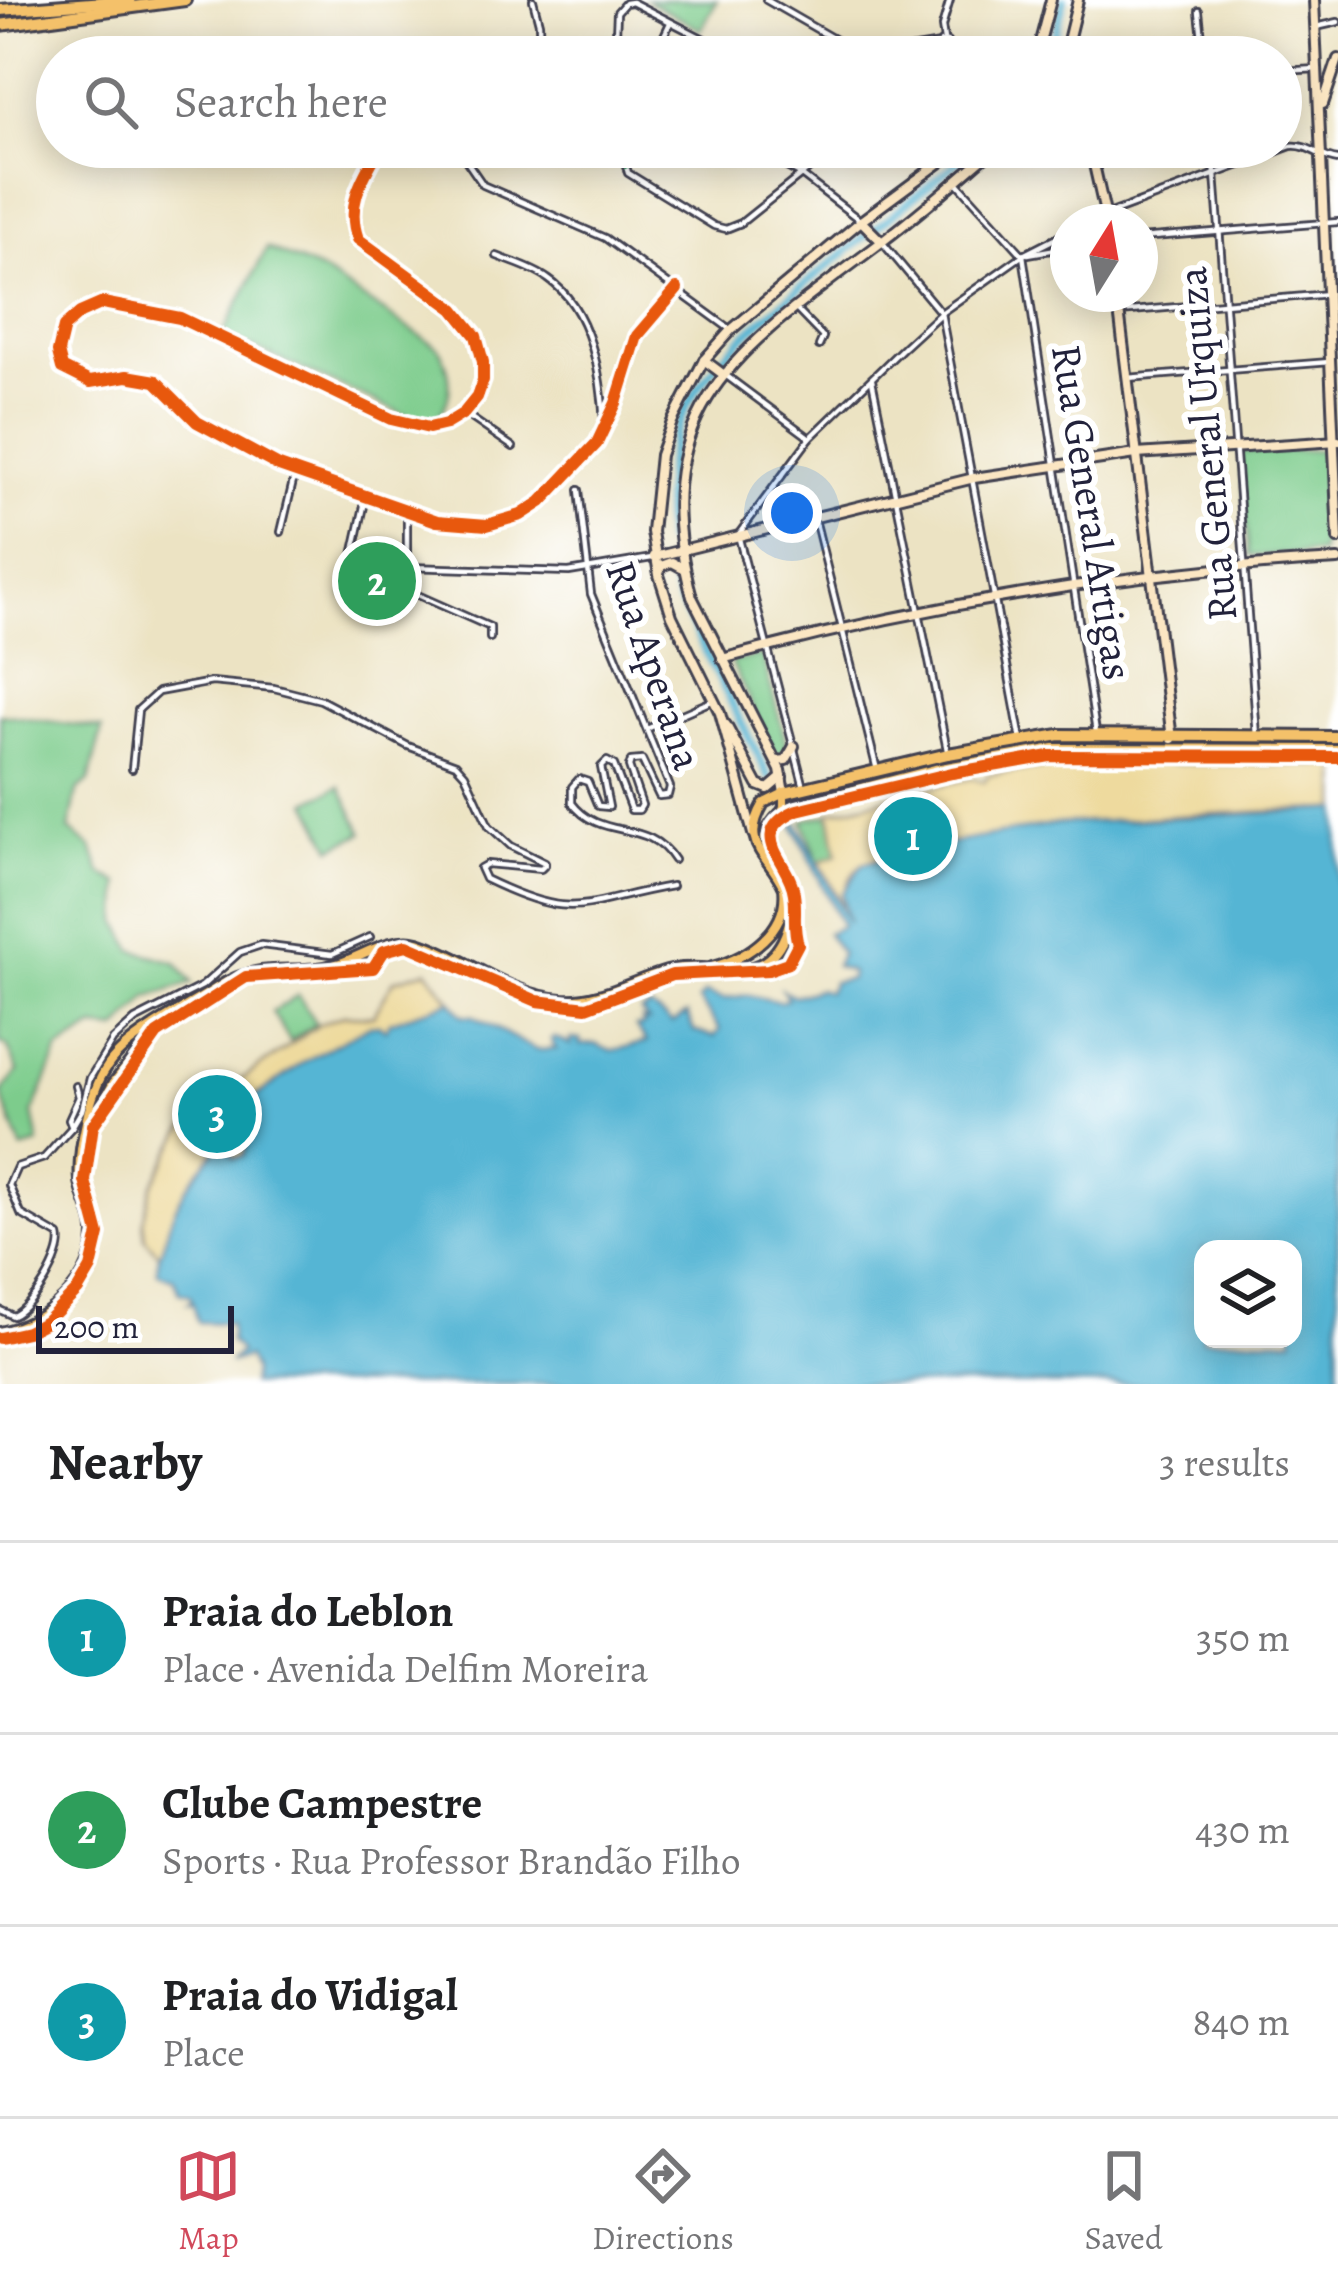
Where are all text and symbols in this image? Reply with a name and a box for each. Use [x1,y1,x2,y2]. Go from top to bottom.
search box [36,36,1302,168]
icon: search [78,69,144,135]
text: Search here [174,71,388,133]
north arrow [1050,204,1158,312]
street label: Rua General Urquiza [1163,264,1250,623]
street label: Rua General Artigas [1038,340,1147,684]
your location [762,483,822,543]
pin: 2 [338,536,416,626]
street label: Rua Aperana [592,553,717,778]
pin: 1 [874,791,952,881]
pin: 3 [178,1069,256,1159]
map controls [1194,1240,1302,1348]
button: layers [1194,1240,1302,1348]
scale bar [36,1300,234,1353]
text: 200 m [54,1304,139,1349]
text: Nearby [48,1427,202,1497]
text: 3 results [1159,1436,1290,1489]
text: Praia do Leblon [162,1580,453,1642]
text: 1 [80,1611,94,1664]
text: 350 m [1196,1611,1290,1664]
text: Place · Avenida Delfim Moreira [162,1642,648,1695]
text: Clube Campestre [162,1772,482,1834]
text: 2 [78,1803,96,1856]
text: 430 m [1195,1803,1290,1856]
text: Sports · Rua Professor Brandão Filho [162,1834,740,1887]
text: Praia do Vidigal [162,1964,458,2026]
text: 3 [79,1995,95,2048]
text: 840 m [1192,1995,1290,2048]
text: Place [162,2026,245,2079]
tab: Map [175,2143,241,2260]
tab: Directions [592,2143,734,2260]
tab: Saved [1084,2143,1163,2260]

